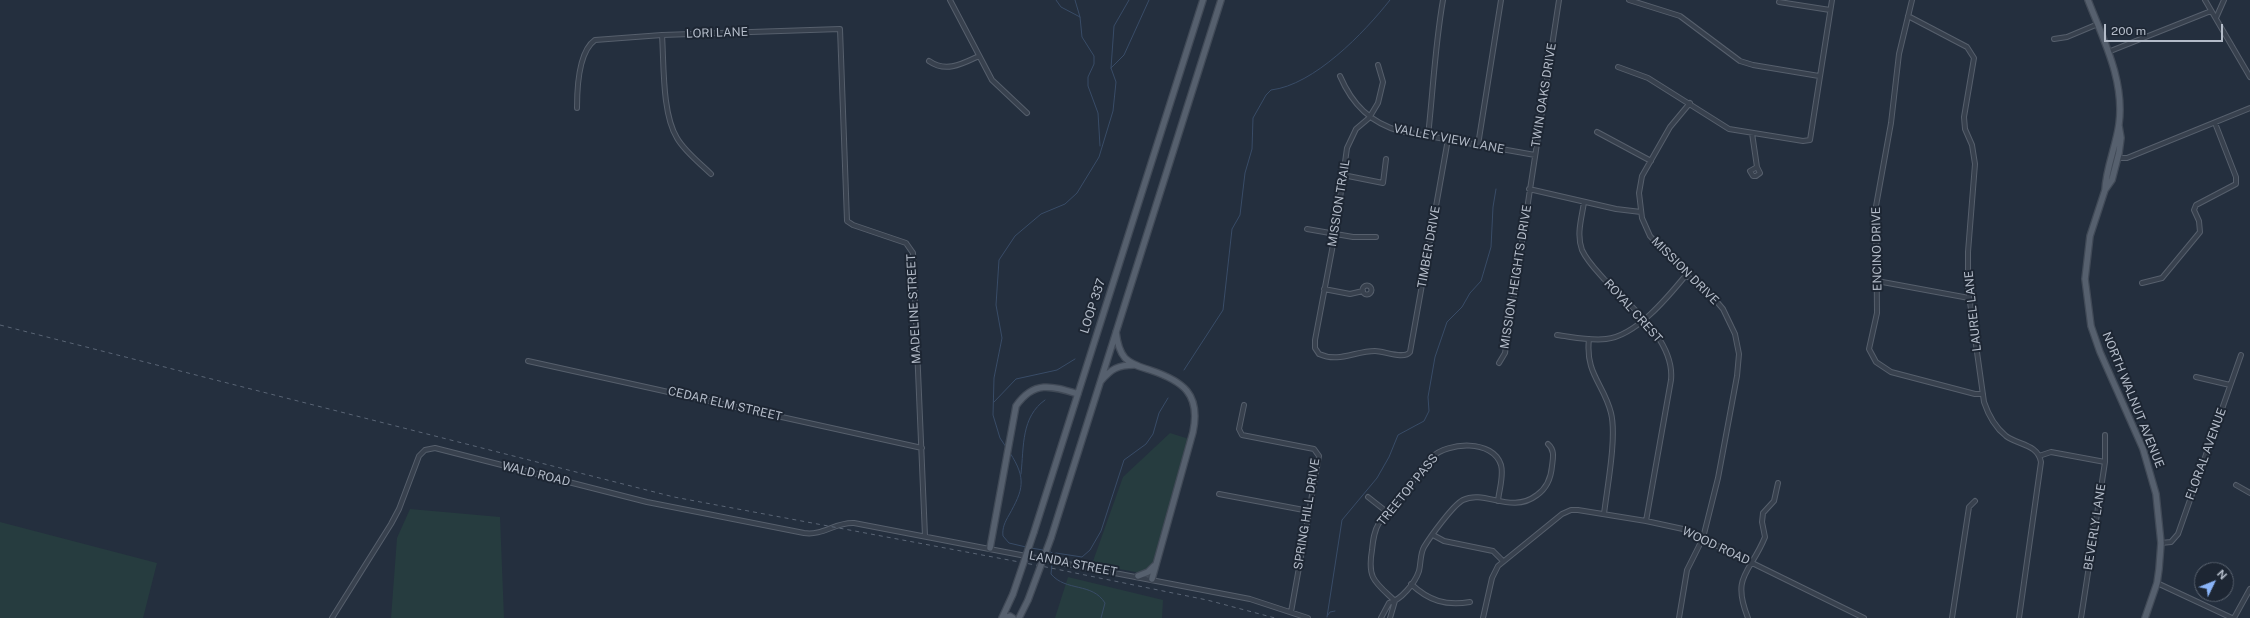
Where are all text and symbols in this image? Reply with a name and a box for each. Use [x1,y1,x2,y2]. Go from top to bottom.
scale bar [2106,16,2225,42]
text: 200 m [2111,24,2146,38]
street label: LORI LANE [686,25,748,41]
street label: TWIN OAKS DRIVE [1529,42,1559,148]
street label: VALLEY VIEW LANE [1392,121,1506,157]
street label: MISSION TRAIL [1325,158,1353,248]
street label: MISSION HEIGHTS DRIVE [1497,204,1535,350]
street label: TIMBER DRIVE [1415,205,1443,289]
street label: ENCINO DRIVE [1869,207,1885,291]
street label: MISSION DRIVE [1648,234,1722,308]
street label: MADELINE STREET [904,254,924,364]
street label: LAUREL LANE [1962,270,1984,352]
street label: ROYAL CREST [1601,276,1665,346]
street label: LOOP 337 [1077,277,1109,335]
street label: NORTH WALNUT AVENUE [2099,330,2167,470]
street label: CEDAR ELM STREET [667,384,783,424]
street label: FLORAL AVENUE [2183,406,2229,502]
street label: TREETOP PASS [1375,451,1441,529]
street label: SPRING HILL DRIVE [1291,457,1323,571]
street label: WALD ROAD [500,459,572,489]
street label: BEVERLY LANE [2081,483,2109,571]
street label: WOOD ROAD [1680,524,1752,568]
street label: LANDA STREET [1028,548,1118,580]
north arrow [2194,562,2234,602]
text: N [2215,567,2229,582]

